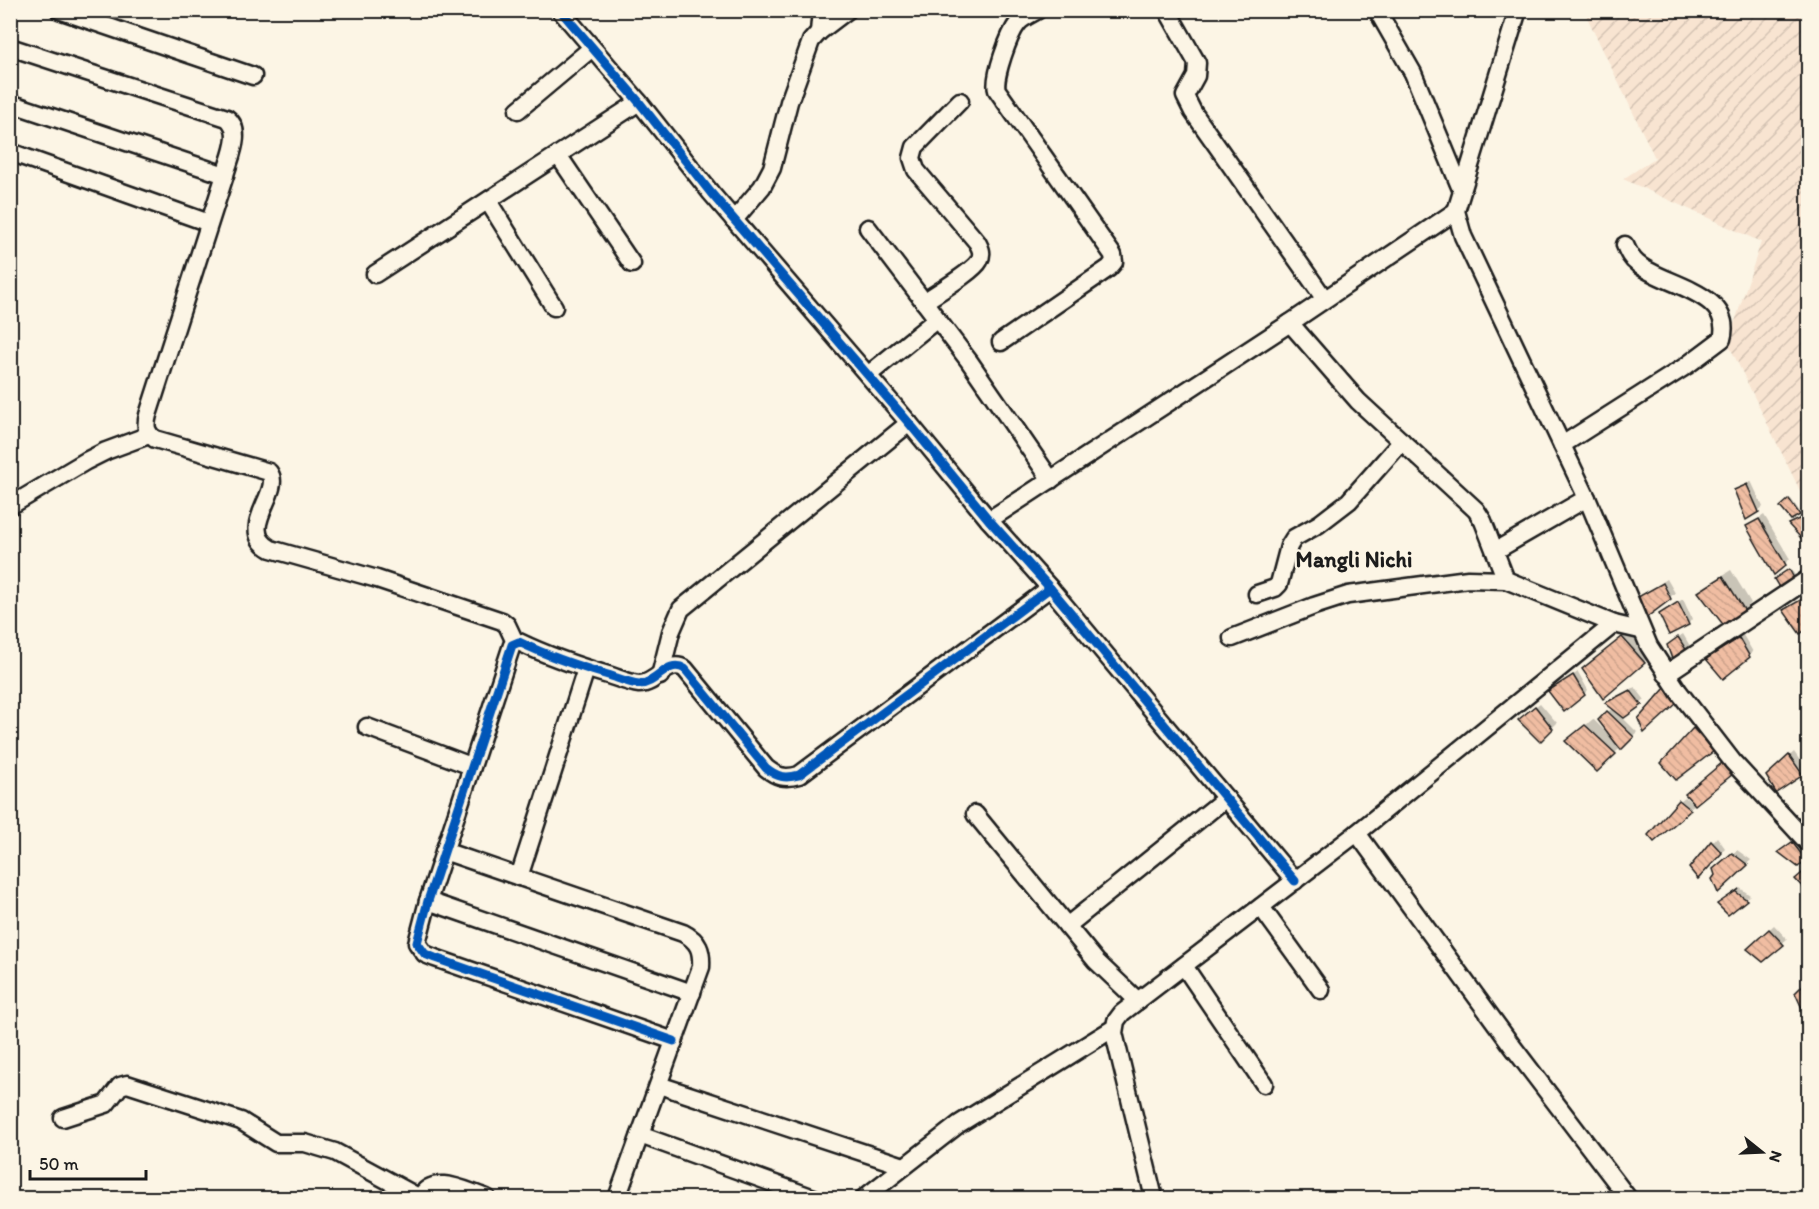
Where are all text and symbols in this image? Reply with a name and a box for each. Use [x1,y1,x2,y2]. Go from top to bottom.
district label: Mangli Nichi [1296,546,1412,573]
north arrow [1732,1122,1792,1182]
scale bar [30,1143,146,1181]
text: N [1765,1148,1786,1165]
text: 50 m [39,1153,79,1175]

